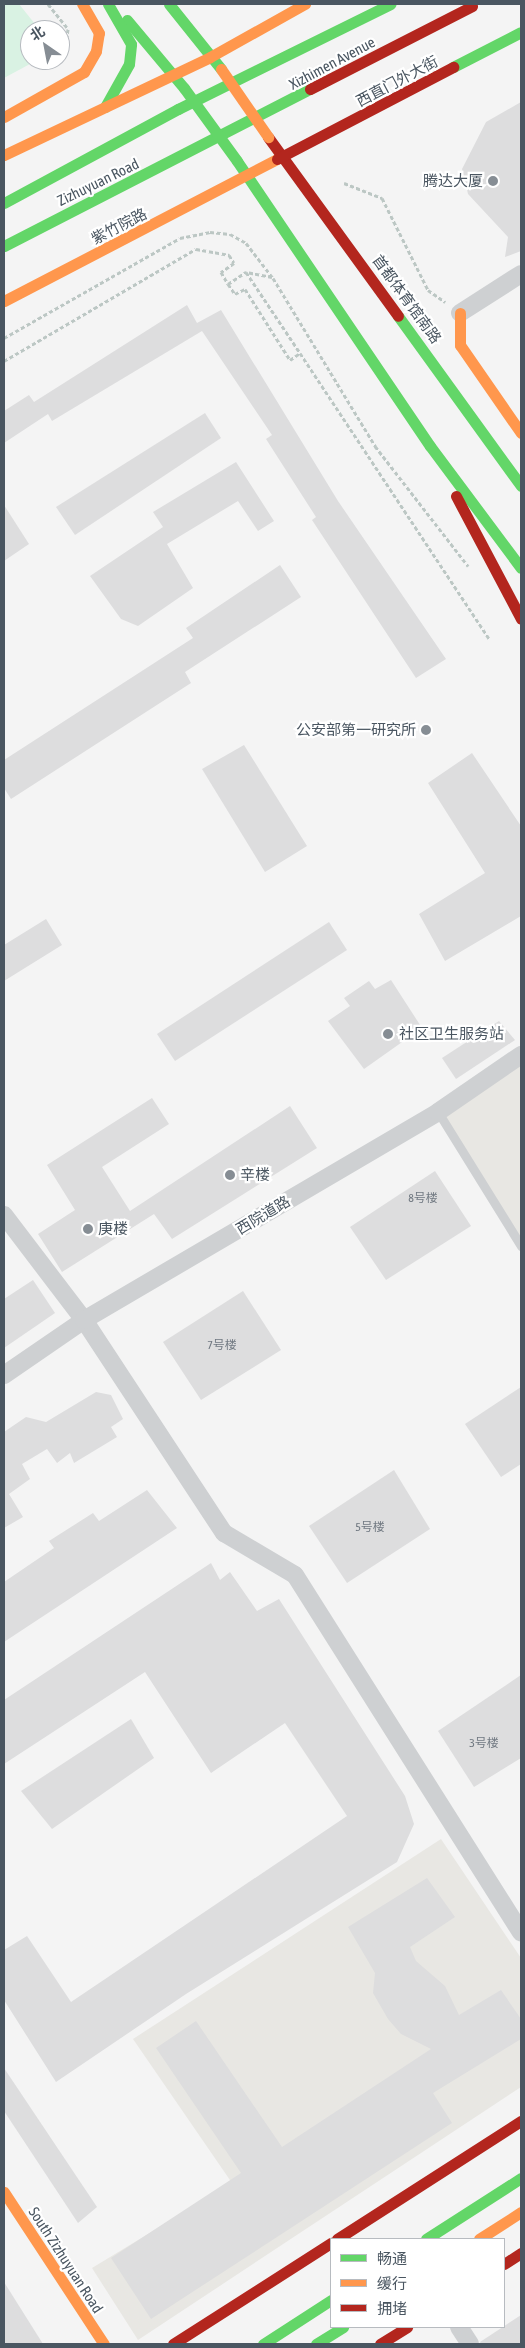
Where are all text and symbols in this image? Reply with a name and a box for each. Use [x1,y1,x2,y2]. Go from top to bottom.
north arrow [20,20,70,70]
text: 北 [27,23,48,44]
street label: Xizhimen Avenue [286,33,378,93]
street label: 西直门外大街 [353,52,441,110]
street label: Zizhuyuan Road [54,155,142,209]
place label: 腾达大厦 [423,172,483,190]
marker: 腾达大厦 [487,175,499,187]
street label: 紫竹院路 [88,204,150,248]
street label: 首都体育馆南路 [369,251,445,347]
place label: 公安部第一研究所 [296,721,416,739]
marker: 公安部第一研究所 [420,724,432,736]
place label: 社区卫生服务站 [399,1025,504,1043]
marker: 社区卫生服务站 [381,1027,395,1041]
place label: 辛楼 [240,1166,270,1184]
marker: 辛楼 [224,1169,236,1181]
street label: 西院道路 [233,1192,293,1238]
house number: 8号楼 [408,1192,438,1206]
place label: 庚楼 [98,1220,128,1238]
marker: 庚楼 [82,1223,94,1235]
house number: 7号楼 [207,1339,237,1353]
house number: 5号楼 [355,1521,385,1535]
house number: 3号楼 [469,1737,499,1751]
street label: South Zizhuyuan Road [25,2204,107,2316]
legend [330,2238,505,2328]
text: 畅通 [377,2250,407,2267]
text: 缓行 [377,2275,407,2292]
text: 拥堵 [377,2300,407,2317]

